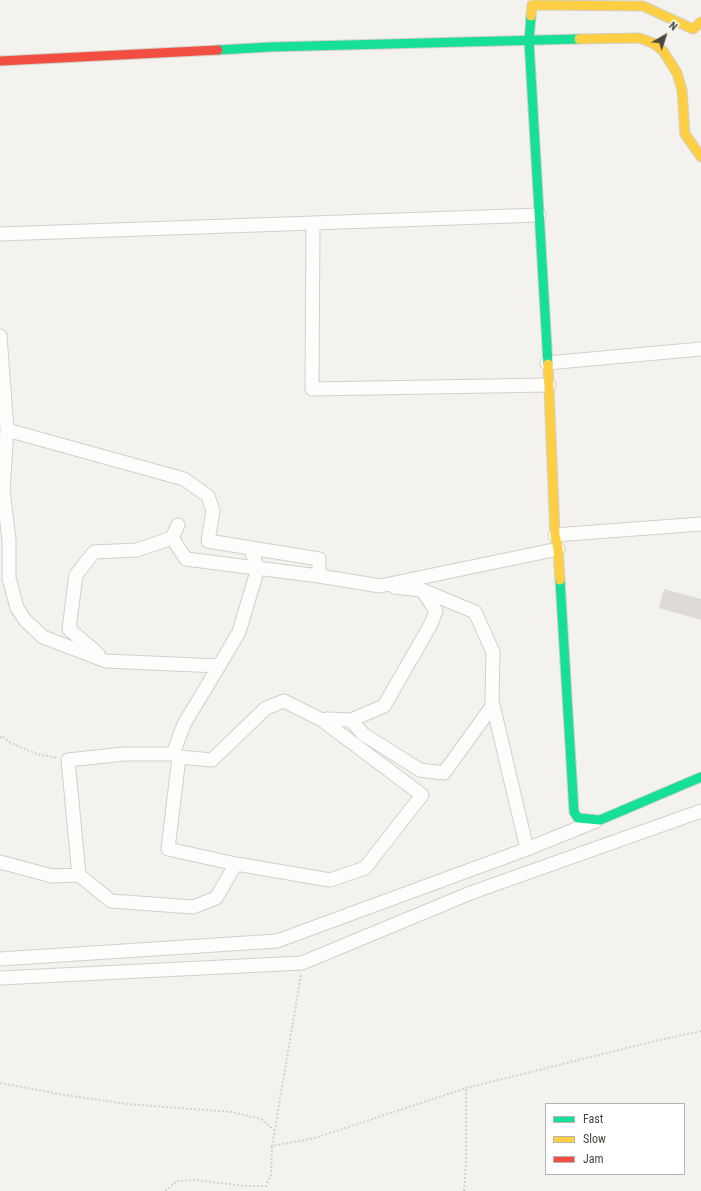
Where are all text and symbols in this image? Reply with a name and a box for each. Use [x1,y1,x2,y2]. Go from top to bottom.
north arrow [645,16,685,56]
text: N [666,19,680,33]
legend [545,1103,685,1175]
text: Fast [583,1112,603,1126]
text: Slow [583,1132,606,1146]
text: Jam [583,1152,604,1166]

